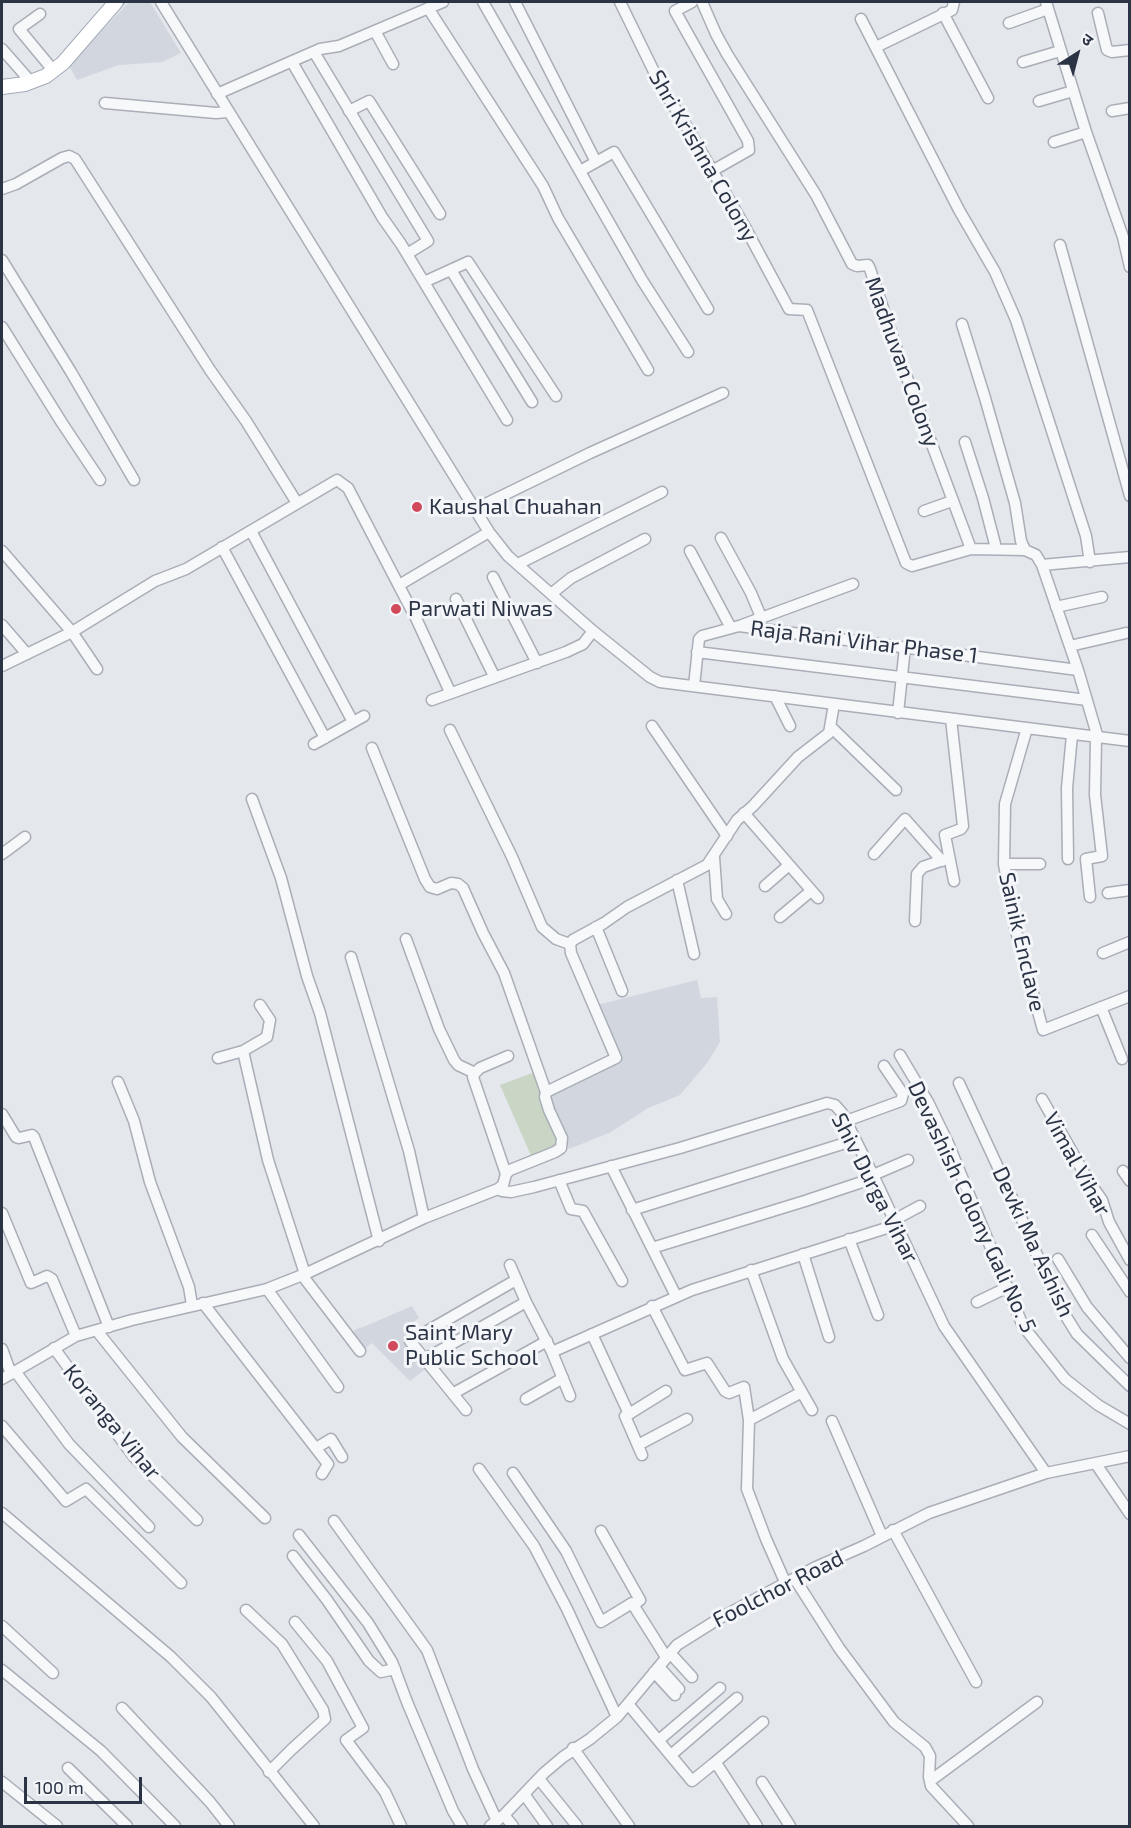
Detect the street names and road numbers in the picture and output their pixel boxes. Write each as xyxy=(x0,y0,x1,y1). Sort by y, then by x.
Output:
street label: Shri Krishna Colony xyxy=(643,65,763,247)
street label: Madhuvan Colony xyxy=(859,273,945,451)
street label: Raja Rani Vihar Phase 1 xyxy=(749,615,979,669)
street label: Sainik Enclave xyxy=(993,870,1051,1014)
street label: Devashish Colony Gali No. 5 xyxy=(902,1077,1042,1337)
street label: Vimal Vihar xyxy=(1038,1108,1116,1220)
street label: Shiv Durga Vihar xyxy=(826,1109,924,1267)
street label: Devki Ma Ashish xyxy=(987,1163,1079,1321)
street label: Koranga Vihar xyxy=(58,1359,166,1485)
street label: Foolchor Road xyxy=(708,1545,848,1633)

